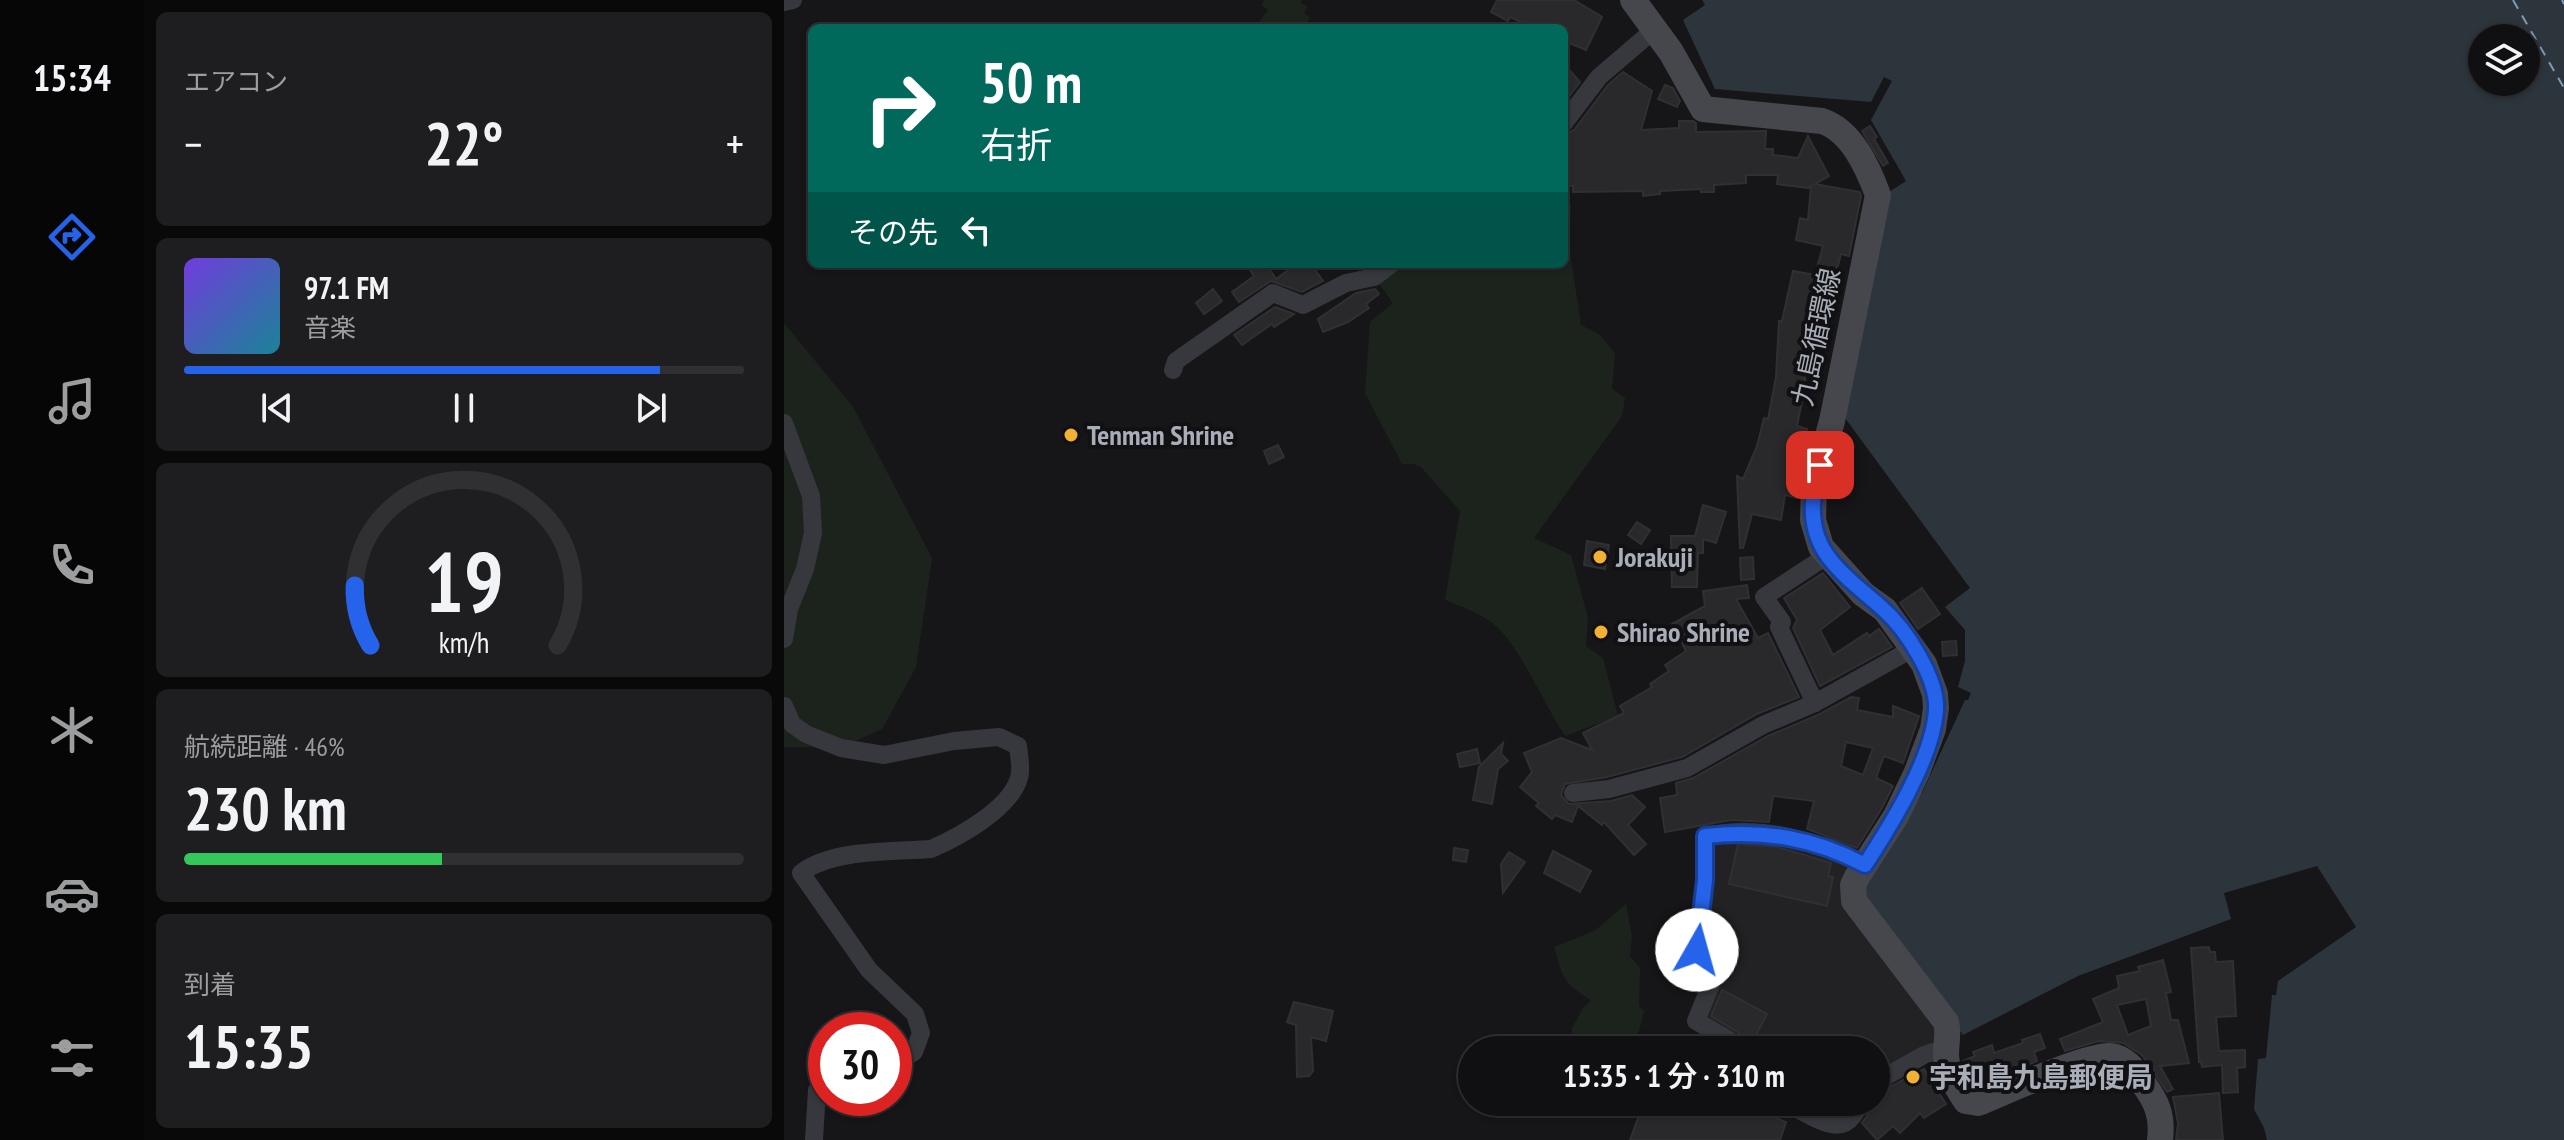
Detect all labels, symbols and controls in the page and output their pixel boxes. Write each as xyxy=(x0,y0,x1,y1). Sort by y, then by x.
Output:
map controls xyxy=(2468,24,2540,96)
button: layers xyxy=(2468,24,2540,96)
text: 50 m xyxy=(980,46,1082,118)
text: 15:34 xyxy=(33,54,111,101)
icon: right xyxy=(848,56,952,160)
text: エアコン xyxy=(184,65,288,98)
text: 22° xyxy=(424,104,504,182)
text: − xyxy=(184,115,202,172)
text: + xyxy=(726,115,744,172)
text: 右折 xyxy=(980,121,1052,168)
icon: left xyxy=(954,208,998,252)
icon: directions xyxy=(44,209,100,265)
text: その先 xyxy=(848,212,938,251)
street label: 九島循環線 xyxy=(1783,265,1848,409)
text: 97.1 FM xyxy=(304,268,389,307)
text: 音楽 xyxy=(304,311,356,344)
icon: music xyxy=(44,373,100,429)
icon: previous xyxy=(255,386,299,430)
icon: pause xyxy=(442,386,486,430)
icon: next xyxy=(629,386,673,430)
place label: Tenman Shrine xyxy=(1087,416,1234,453)
marker: Tenman Shrine xyxy=(1062,426,1080,444)
pin xyxy=(1786,431,1854,499)
icon: arrive xyxy=(1798,443,1842,487)
text: 19 xyxy=(424,527,504,635)
icon: phone xyxy=(44,537,100,593)
place label: Jorakuji xyxy=(1615,538,1693,575)
marker: Jorakuji xyxy=(1591,548,1609,566)
place label: Shirao Shrine xyxy=(1617,613,1750,650)
marker: Shirao Shrine xyxy=(1592,623,1610,641)
text: km/h xyxy=(439,624,489,661)
icon: climate xyxy=(44,702,100,758)
text: 航続距離 · 46% xyxy=(184,730,345,763)
text: 230 km xyxy=(184,769,347,847)
icon: car xyxy=(44,866,100,922)
position arrow xyxy=(1655,908,1739,992)
text: 到着 xyxy=(184,968,236,1001)
text: 15:35 xyxy=(184,1007,314,1085)
speed limit sign: 30 xyxy=(808,1012,912,1116)
icon: filters xyxy=(44,1030,100,1086)
text: 15:35 · 1 分 · 310 m xyxy=(1563,1056,1785,1095)
place label: 宇和島九島郵便局 xyxy=(1929,1058,2153,1095)
marker: 宇和島九島郵便局 xyxy=(1904,1068,1922,1086)

